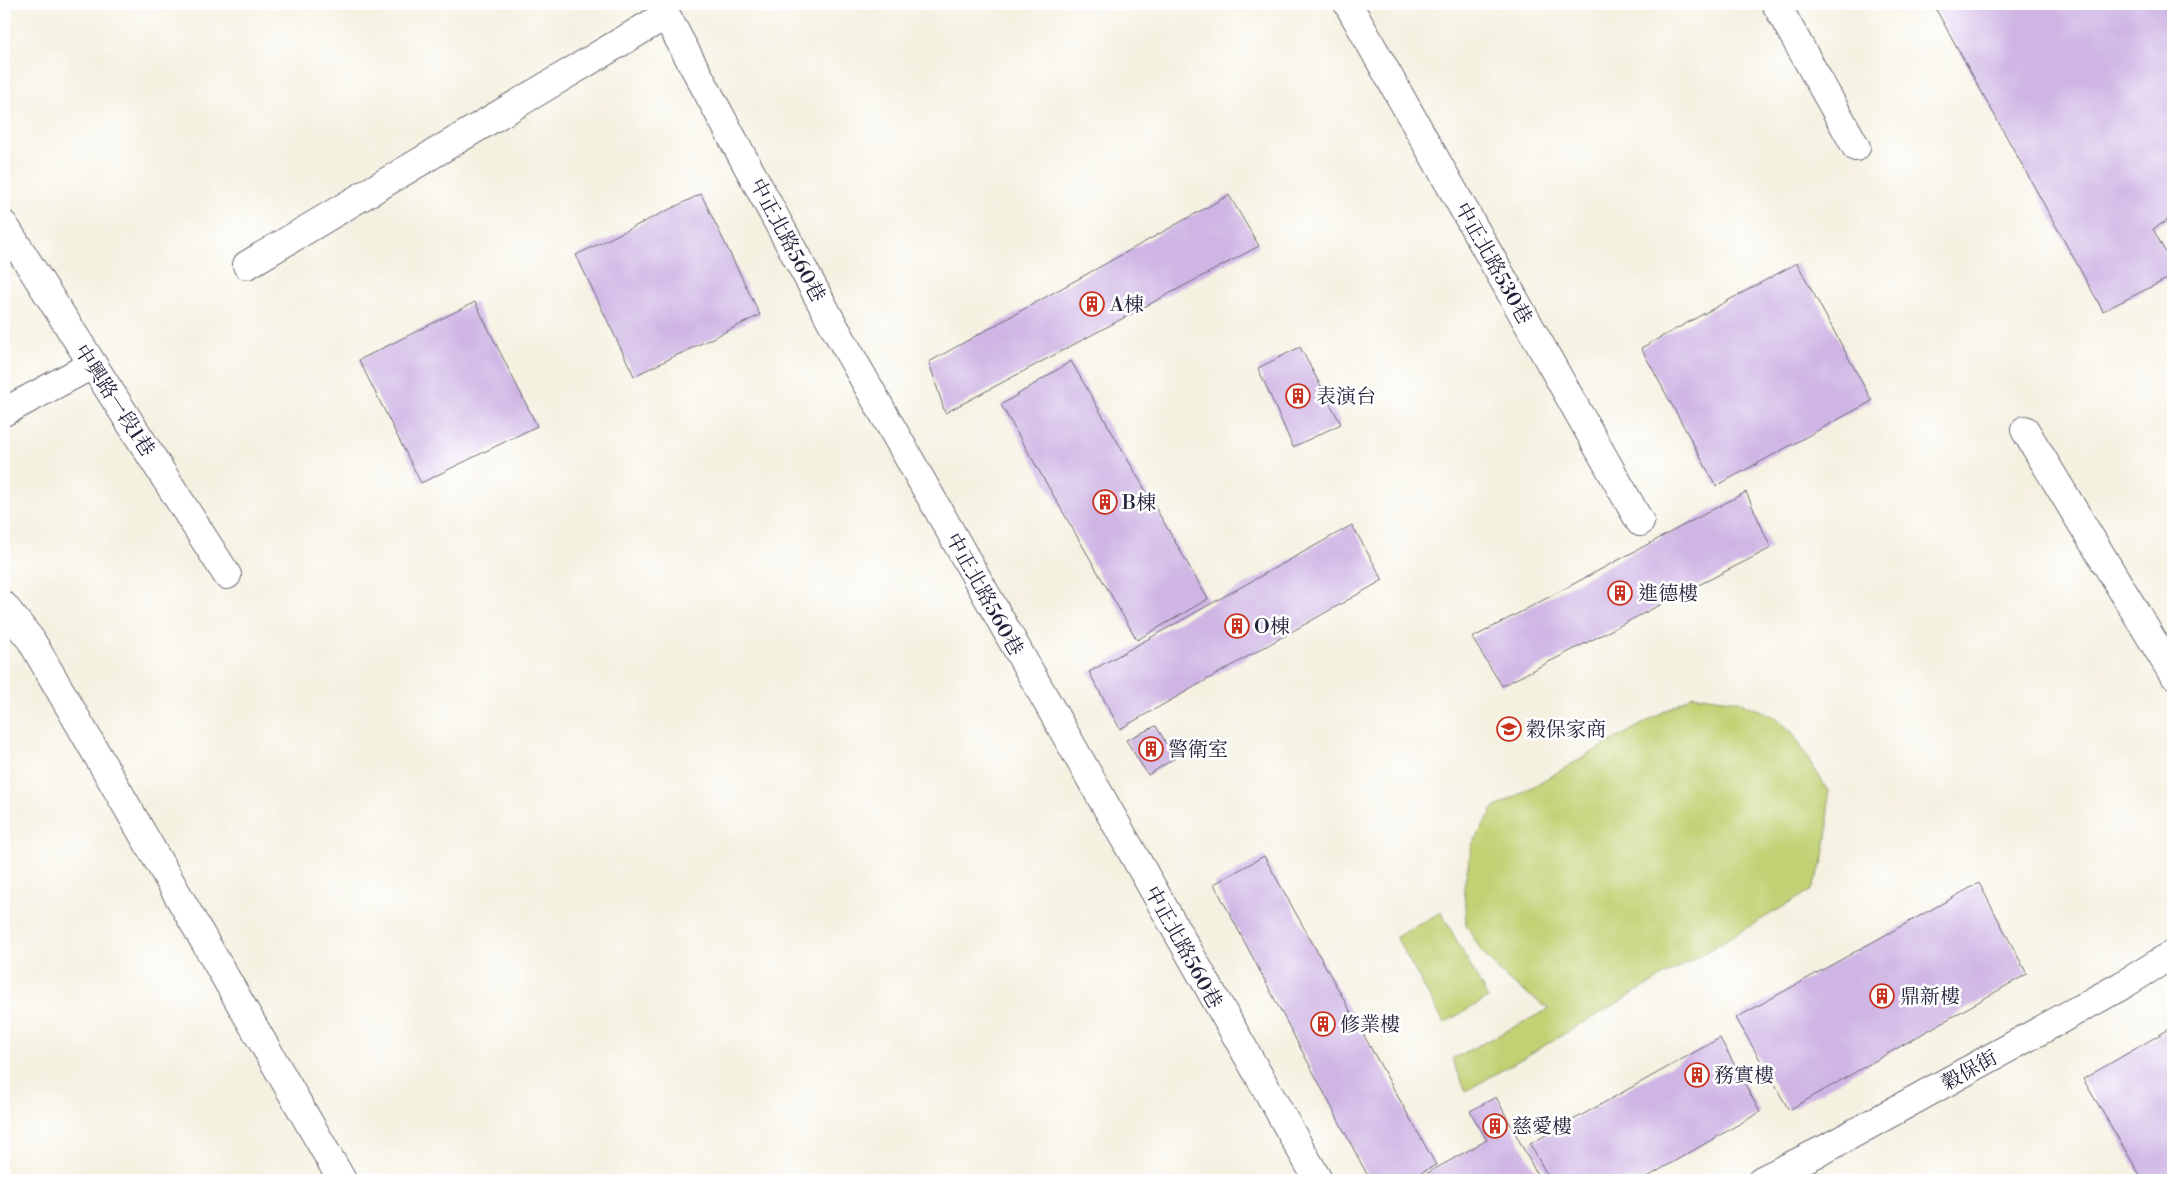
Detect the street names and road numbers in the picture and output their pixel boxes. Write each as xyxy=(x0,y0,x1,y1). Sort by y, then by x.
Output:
street label: 中正北路560巷 xyxy=(744,175,830,307)
street label: 中正北路530巷 xyxy=(1449,198,1536,329)
street label: 中興路一段1巷 xyxy=(68,340,159,462)
street label: 中正北路560巷 xyxy=(940,529,1028,660)
street label: 中正北路560巷 xyxy=(1139,882,1227,1013)
street label: 穀保街 xyxy=(1937,1046,2002,1097)

